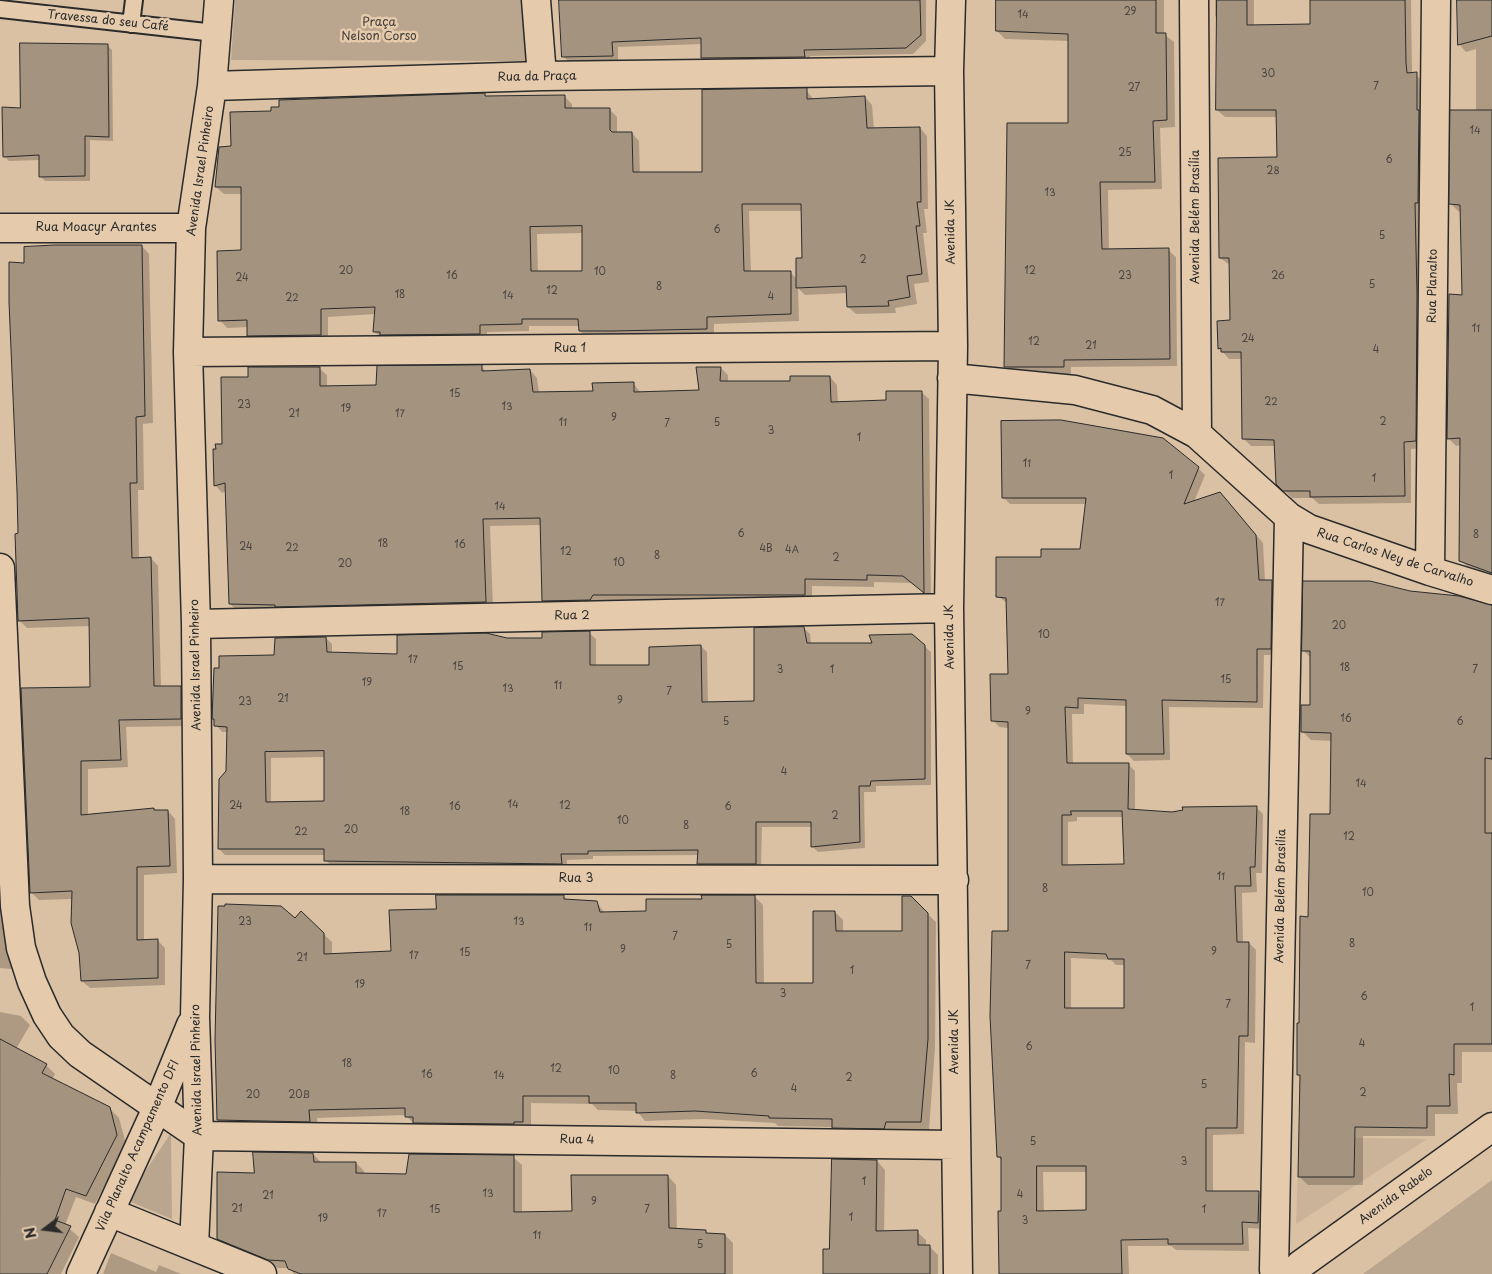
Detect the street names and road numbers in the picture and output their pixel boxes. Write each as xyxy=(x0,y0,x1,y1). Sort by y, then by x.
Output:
street label: Travessa do seu Café xyxy=(47,7,169,35)
street label: Rua da Praça xyxy=(497,69,577,85)
street label: Avenida Israel Pinheiro xyxy=(185,105,217,237)
street label: Avenida Belém Brasília xyxy=(1189,150,1203,284)
street label: Avenida JK xyxy=(943,199,959,265)
street label: Rua Moacyr Arantes xyxy=(36,221,156,235)
street label: Rua Planalto xyxy=(1425,249,1441,323)
street label: Rua 1 xyxy=(554,342,586,356)
street label: Rua Carlos Ney de Carvalho xyxy=(1315,526,1475,590)
street label: Avenida Israel Pinheiro xyxy=(188,599,204,731)
street label: Avenida JK xyxy=(942,604,958,670)
street label: Rua 2 xyxy=(554,608,590,624)
street label: Avenida Belém Brasília xyxy=(1273,829,1289,963)
street label: Rua 3 xyxy=(559,872,593,886)
street label: Avenida Israel Pinheiro xyxy=(189,1004,205,1136)
street label: Avenida JK xyxy=(948,1009,962,1075)
street label: Vila Planalto Acampamento DFI xyxy=(93,1058,183,1234)
street label: Rua 4 xyxy=(559,1132,595,1148)
street label: Avenida Rabelo xyxy=(1356,1164,1436,1228)

